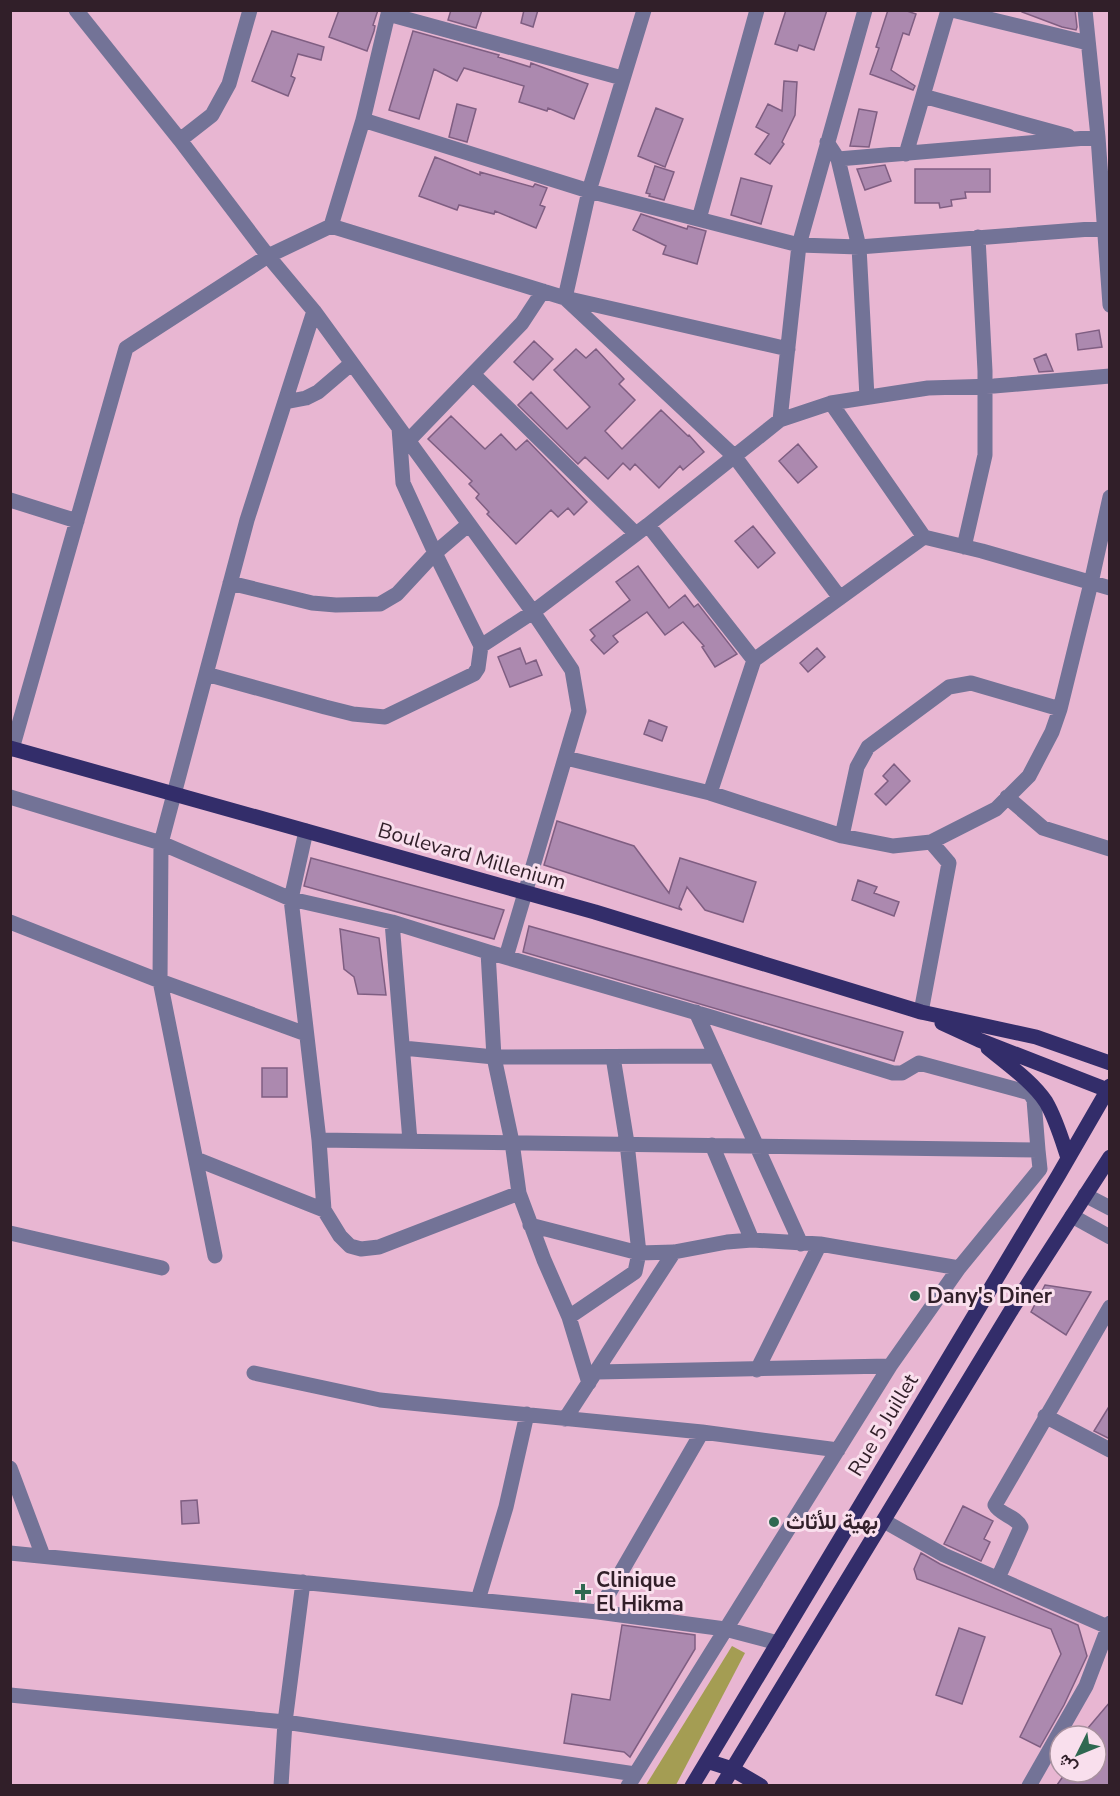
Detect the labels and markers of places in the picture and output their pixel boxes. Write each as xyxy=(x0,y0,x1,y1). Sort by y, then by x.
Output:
place label: Dany's Diner xyxy=(927,1282,1053,1310)
marker: Dany's Diner xyxy=(908,1289,922,1303)
place label: بهية للأثاث xyxy=(786,1508,878,1536)
marker: بهية للأثاث xyxy=(767,1515,781,1529)
place label: Clinique El Hikma xyxy=(596,1566,684,1618)
marker: Clinique El Hikma xyxy=(574,1583,592,1601)

